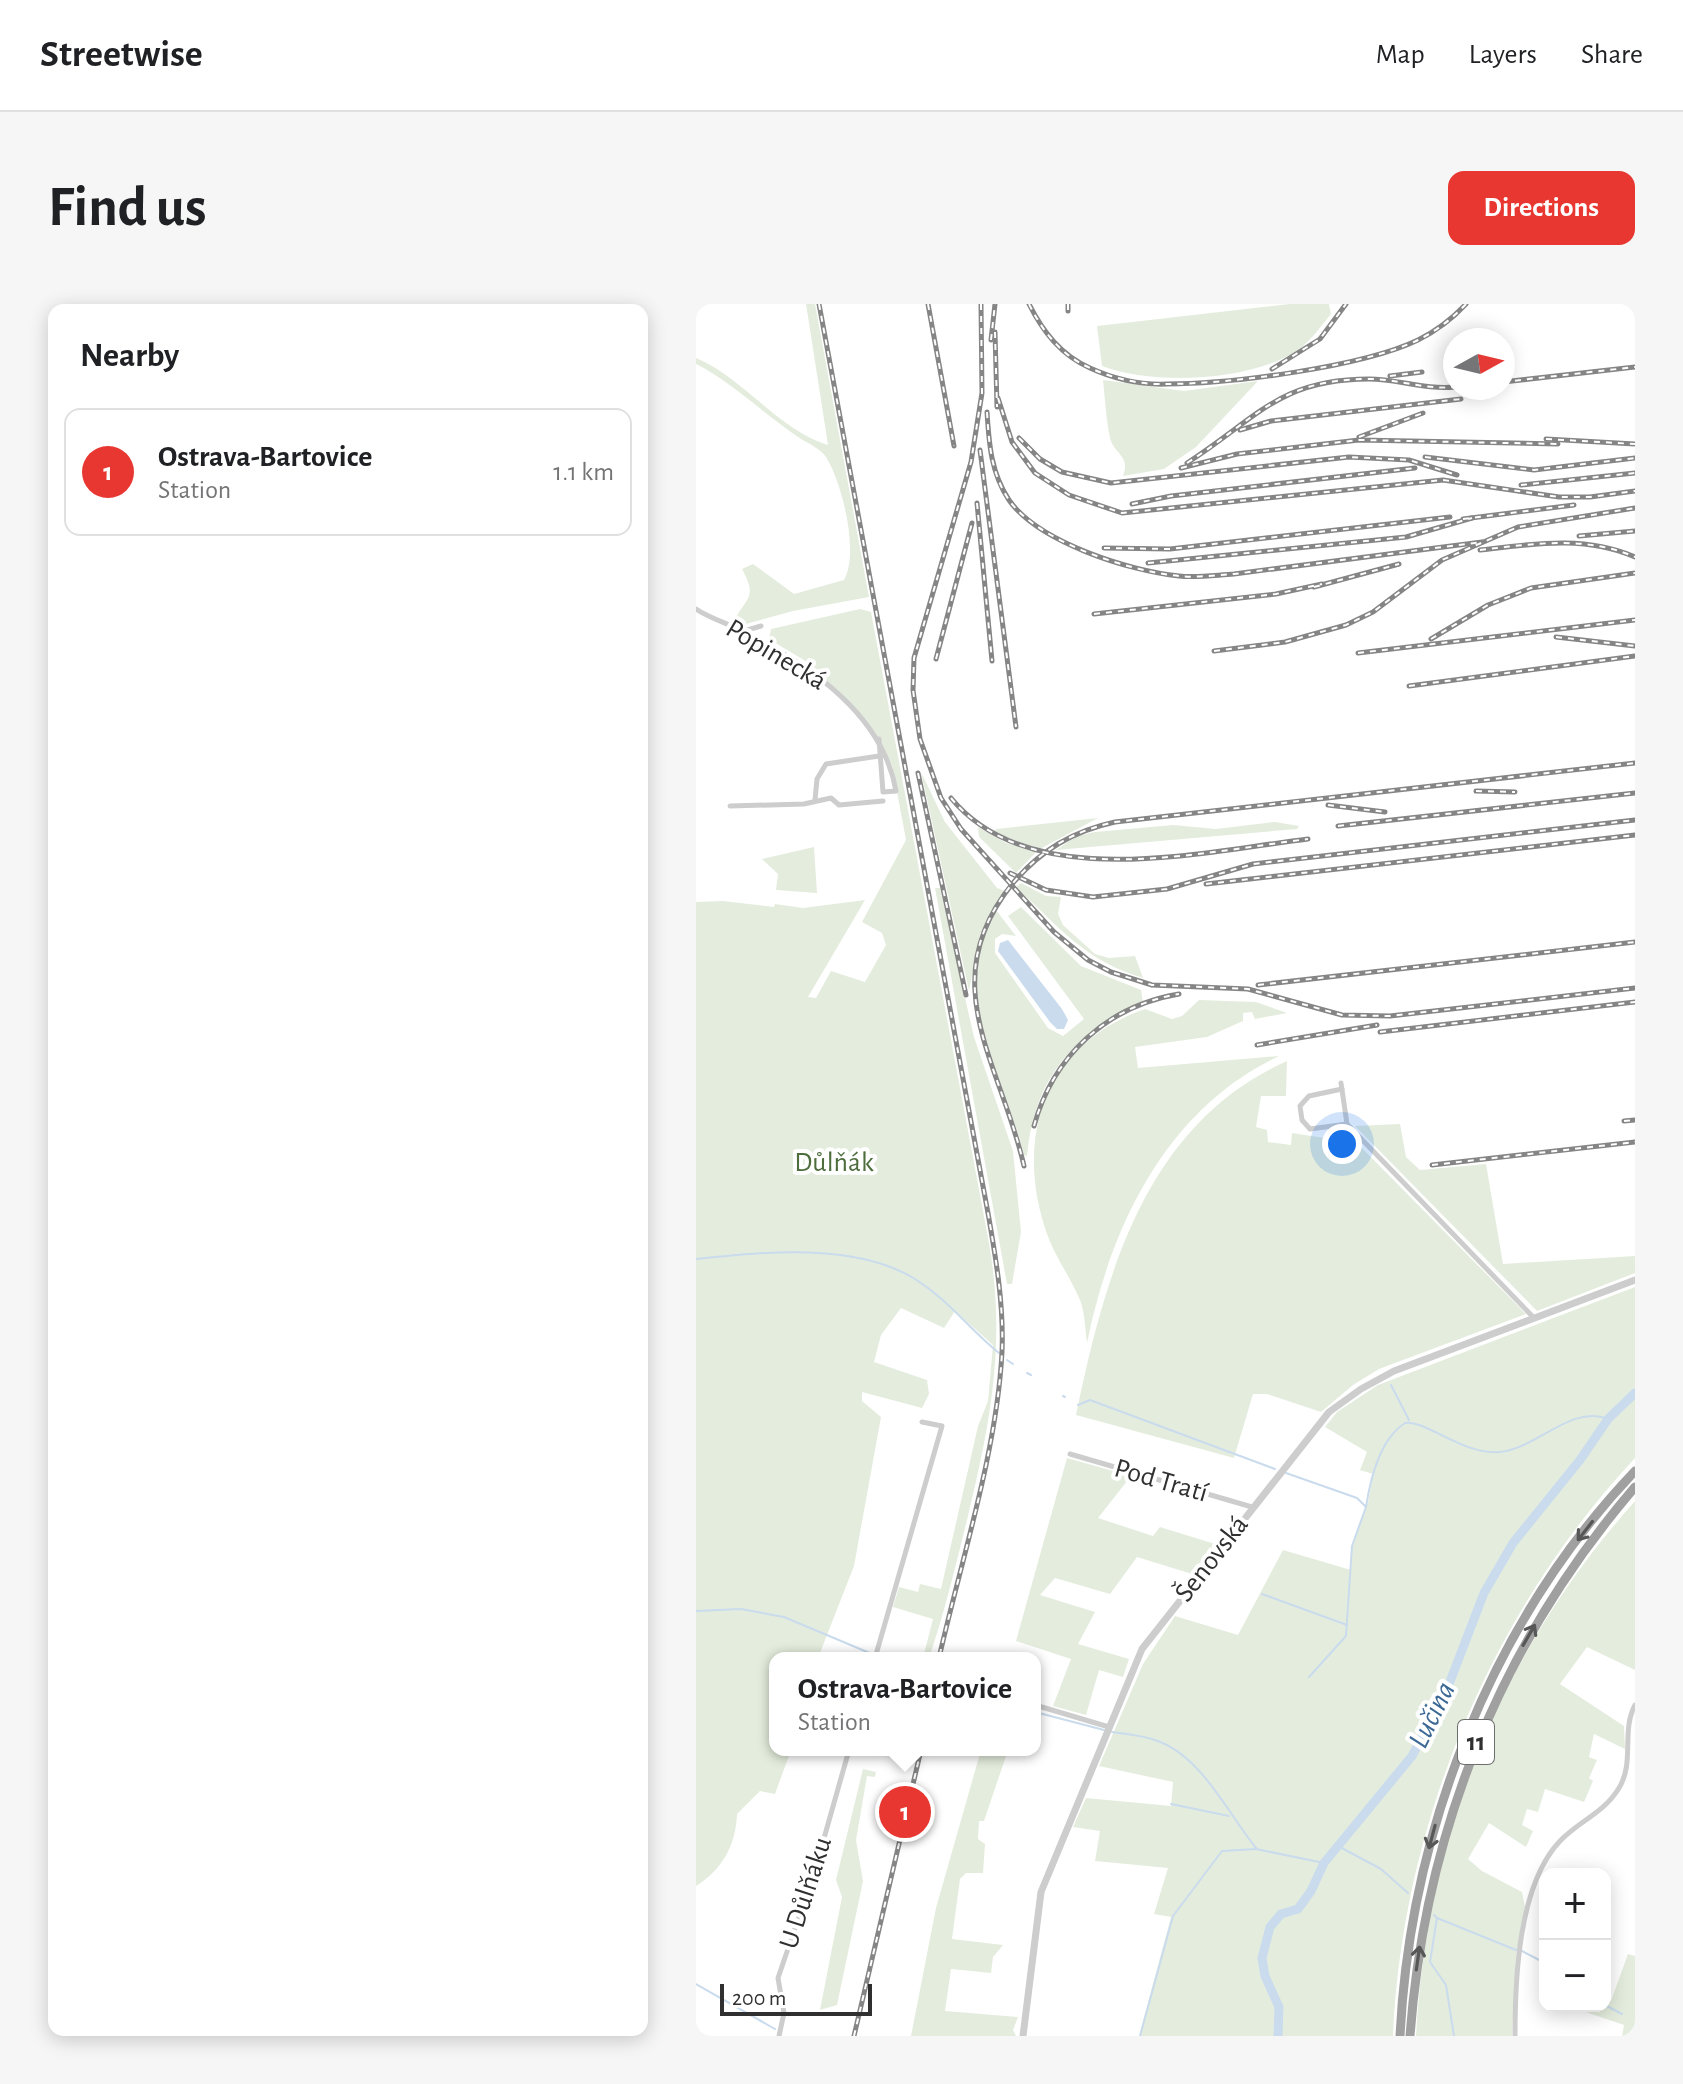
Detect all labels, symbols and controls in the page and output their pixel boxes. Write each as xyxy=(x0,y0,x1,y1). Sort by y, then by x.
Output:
text: Streetwise xyxy=(40,36,203,74)
text: Map xyxy=(1376,41,1425,69)
text: Layers xyxy=(1469,41,1537,69)
text: Share xyxy=(1581,41,1643,69)
button: Directions xyxy=(1448,171,1635,245)
text: Find us xyxy=(48,180,206,236)
north arrow xyxy=(1443,328,1515,400)
text: Nearby xyxy=(80,339,179,373)
text: Ostrava-Bartovice xyxy=(158,442,372,472)
text: 1 xyxy=(103,459,113,485)
text: 1.1 km xyxy=(553,459,614,485)
text: Station xyxy=(158,477,231,503)
street label: Popinecká xyxy=(721,614,831,696)
your location xyxy=(1322,1124,1362,1164)
park label: Důlňák xyxy=(794,1149,874,1177)
street label: Pod Tratí xyxy=(1111,1454,1211,1508)
street label: Šenovská xyxy=(1168,1509,1254,1607)
one-way arrow xyxy=(1576,1520,1593,1541)
one-way arrow xyxy=(1521,1624,1537,1647)
popup xyxy=(769,1652,1041,1756)
text: Ostrava-Bartovice xyxy=(798,1674,1012,1704)
water label: Lučina xyxy=(1403,1677,1461,1753)
text: Station xyxy=(798,1709,871,1735)
road number: 11 xyxy=(1458,1720,1494,1764)
pin: 1 xyxy=(879,1782,931,1842)
one-way arrow xyxy=(1424,1823,1439,1849)
street label: U Důlňáku xyxy=(775,1834,837,1952)
map controls xyxy=(1539,1868,1611,2012)
button: + xyxy=(1539,1868,1611,1940)
button: − xyxy=(1539,1940,1611,2012)
one-way arrow xyxy=(1411,1946,1426,1972)
scale bar xyxy=(720,1980,872,2016)
text: 200 m xyxy=(732,1987,786,2009)

